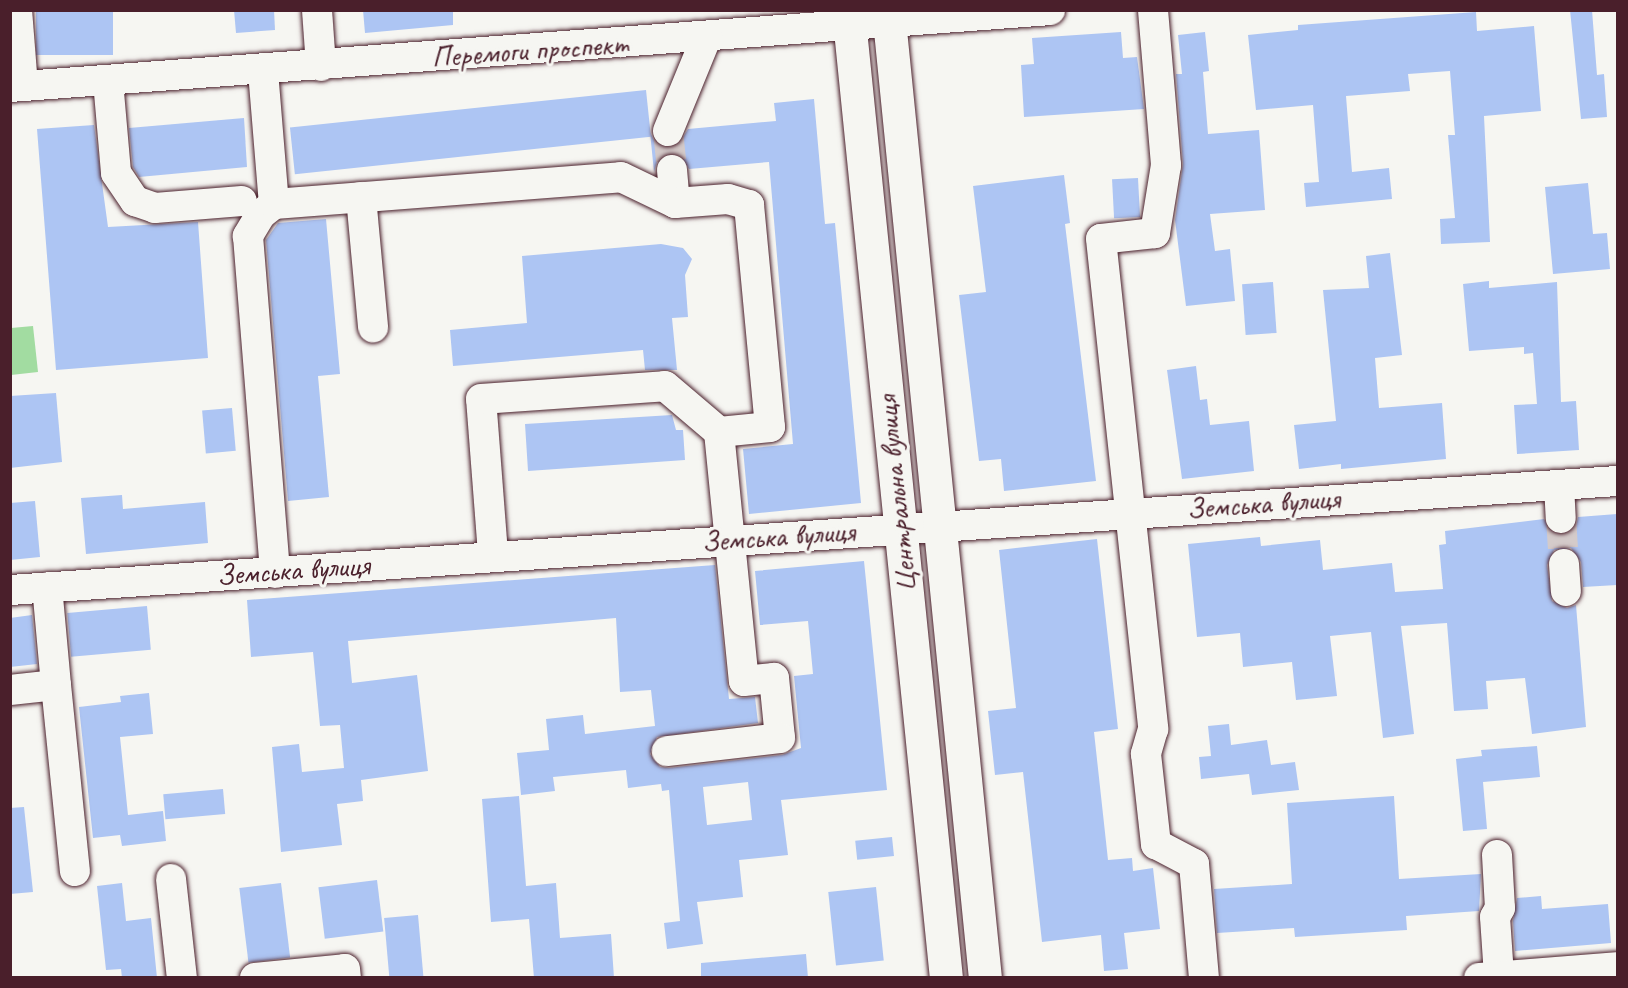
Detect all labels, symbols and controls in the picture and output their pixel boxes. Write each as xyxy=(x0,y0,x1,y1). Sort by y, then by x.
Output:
street label: Перемоги проспект xyxy=(430,25,630,75)
street label: Центральна вулиця xyxy=(868,394,924,594)
street label: Земська вулиця xyxy=(1184,480,1342,526)
street label: Земська вулиця xyxy=(699,513,857,559)
street label: Земська вулиця xyxy=(214,547,372,593)

